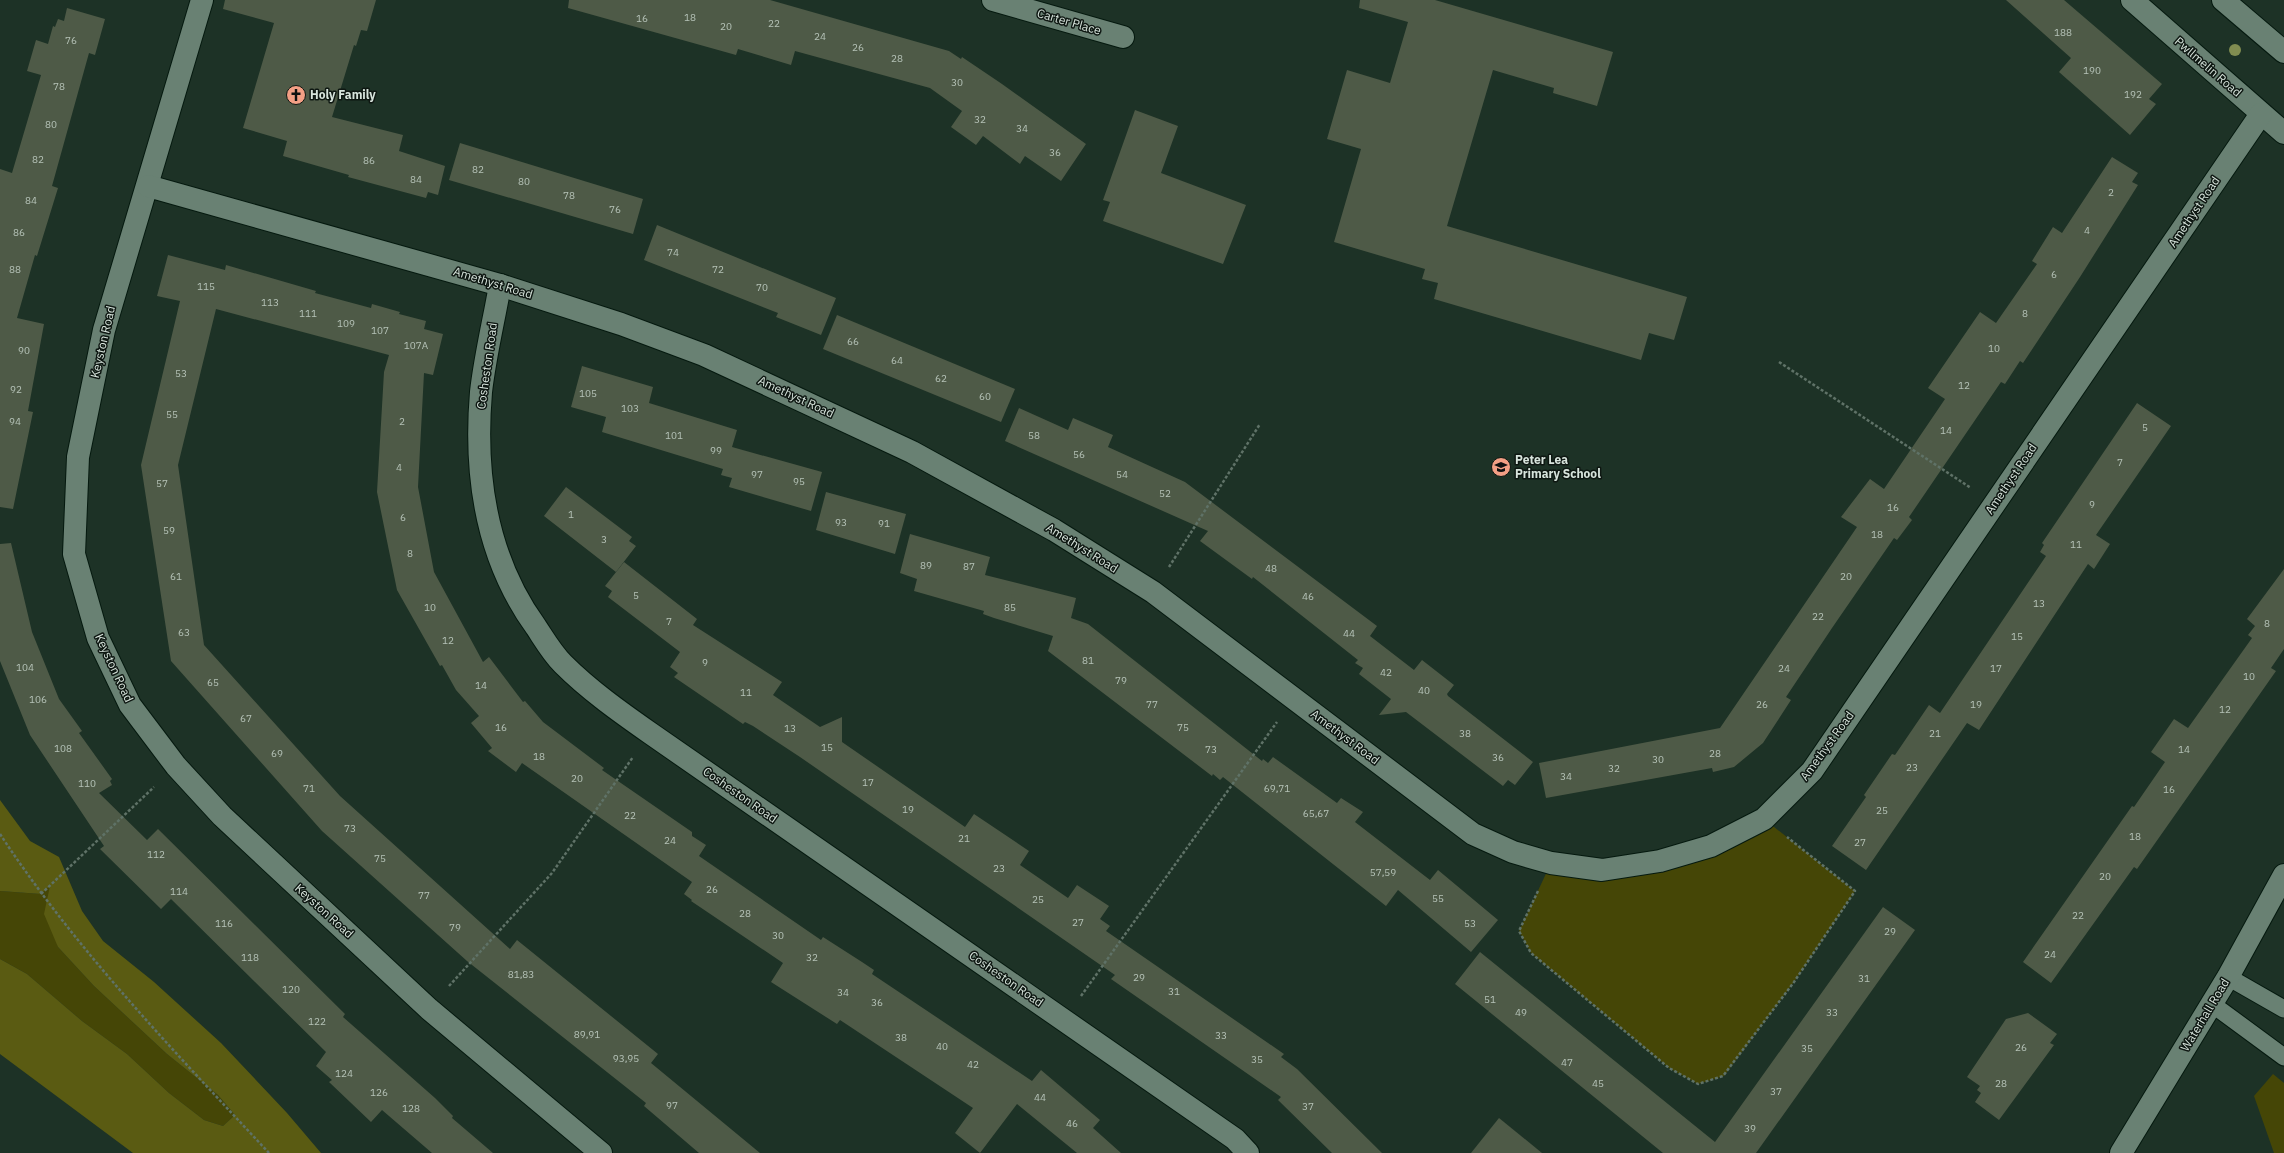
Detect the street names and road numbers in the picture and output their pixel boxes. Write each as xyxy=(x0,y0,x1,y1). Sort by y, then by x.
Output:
street label: Carter Place xyxy=(1035,5,1103,38)
street label: Pwllmelin Road xyxy=(2172,34,2245,100)
street label: Amethyst Road xyxy=(2164,174,2223,250)
street label: Amethyst Road xyxy=(452,263,535,302)
street label: Keyston Road xyxy=(87,304,118,379)
street label: Cosheston Road xyxy=(473,322,500,410)
street label: Amethyst Road xyxy=(756,372,837,421)
street label: Amethyst Road xyxy=(1981,441,2040,517)
street label: Amethyst Road xyxy=(1044,519,1121,576)
street label: Keyston Road xyxy=(92,631,137,704)
street label: Amethyst Road xyxy=(1308,706,1383,767)
street label: Amethyst Road xyxy=(1796,708,1857,783)
street label: Cosheston Road xyxy=(700,763,780,826)
street label: Keyston Road xyxy=(292,880,357,941)
street label: Cosheston Road xyxy=(966,947,1046,1010)
street label: Waterhall Road xyxy=(2177,976,2232,1054)

